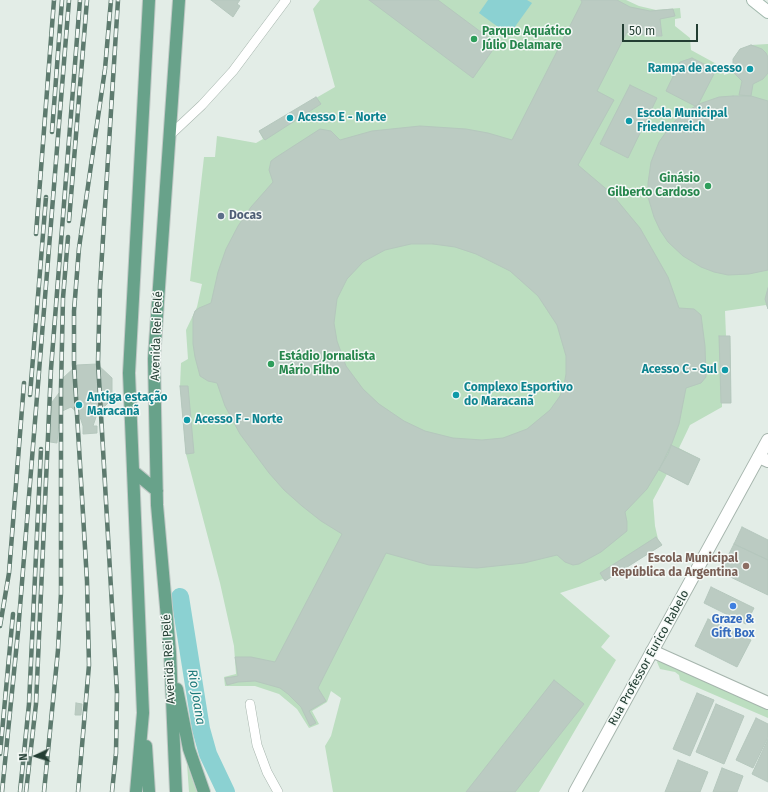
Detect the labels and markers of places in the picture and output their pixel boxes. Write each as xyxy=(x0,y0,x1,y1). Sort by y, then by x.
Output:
place label: Parque Aquático Júlio Delamare xyxy=(482,25,571,53)
marker: Parque Aquático Júlio Delamare xyxy=(469,34,479,44)
place label: Rampa de acesso xyxy=(648,62,742,76)
marker: Rampa de acesso xyxy=(745,64,755,74)
place label: Escola Municipal Friedenreich xyxy=(637,107,727,135)
place label: Acesso E - Norte xyxy=(298,111,386,125)
marker: Acesso E - Norte xyxy=(285,113,295,123)
marker: Escola Municipal Friedenreich xyxy=(624,116,634,126)
place label: Ginásio Gilberto Cardoso xyxy=(608,172,700,200)
marker: Ginásio Gilberto Cardoso xyxy=(703,181,713,191)
place label: Docas xyxy=(229,209,262,223)
marker: Docas xyxy=(216,211,226,221)
place label: Estádio Jornalista Mário Filho xyxy=(279,350,375,378)
marker: Estádio Jornalista Mário Filho xyxy=(266,359,276,369)
place label: Acesso C - Sul xyxy=(642,363,717,377)
marker: Acesso C - Sul xyxy=(720,365,730,375)
place label: Complexo Esportivo do Maracanã xyxy=(464,381,573,409)
marker: Complexo Esportivo do Maracanã xyxy=(451,390,461,400)
place label: Antiga estação Maracanã xyxy=(87,391,167,419)
marker: Antiga estação Maracanã xyxy=(74,400,84,410)
place label: Acesso F - Norte xyxy=(195,413,283,427)
marker: Acesso F - Norte xyxy=(182,415,192,425)
place label: Escola Municipal República da Argentina xyxy=(611,552,738,580)
marker: Escola Municipal República da Argentina xyxy=(741,561,751,571)
marker: Graze & Gift Box xyxy=(728,601,738,611)
place label: Graze & Gift Box xyxy=(711,613,755,641)

